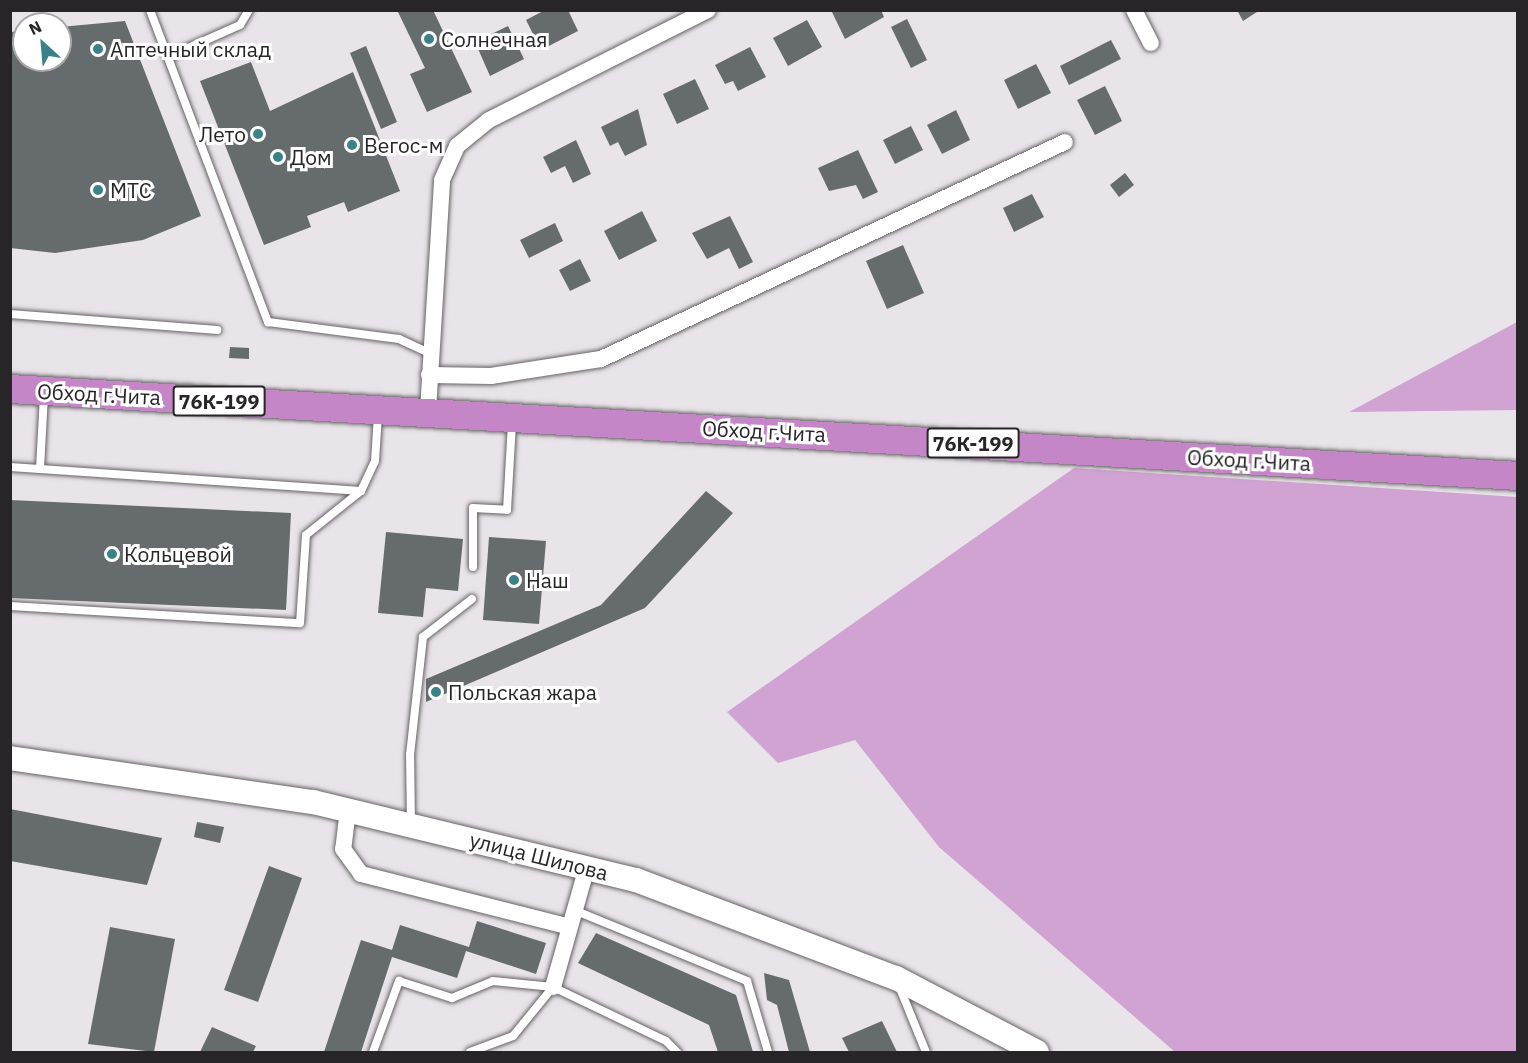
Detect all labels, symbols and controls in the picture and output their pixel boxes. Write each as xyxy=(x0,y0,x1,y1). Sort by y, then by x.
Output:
north arrow xyxy=(12,12,72,72)
text: N xyxy=(25,16,45,39)
place label: Солнечная xyxy=(441,26,548,52)
marker: Солнечная xyxy=(422,32,436,46)
place label: Аптечный склад xyxy=(110,36,271,62)
marker: Аптечный склад xyxy=(91,42,105,56)
place label: Лето xyxy=(199,121,246,147)
marker: Лето xyxy=(251,127,265,141)
place label: Вегос-м xyxy=(364,132,443,158)
marker: Вегос-м xyxy=(345,138,359,152)
place label: Дом xyxy=(290,144,332,170)
marker: Дом xyxy=(271,150,285,164)
place label: МТС xyxy=(110,177,152,203)
marker: МТС xyxy=(91,183,105,197)
street label: Обход г.Чита xyxy=(36,378,162,410)
road number: 76К-199 xyxy=(172,384,266,418)
street label: Обход г.Чита xyxy=(701,415,827,447)
road number: 76К-199 xyxy=(926,426,1020,460)
street label: Обход г.Чита xyxy=(1186,444,1312,476)
place label: Кольцевой xyxy=(124,541,232,567)
marker: Кольцевой xyxy=(105,547,119,561)
place label: Наш xyxy=(526,567,569,593)
marker: Наш xyxy=(507,573,521,587)
place label: Польская жара xyxy=(448,679,597,705)
marker: Польская жара xyxy=(429,685,443,699)
street label: улица Шилова xyxy=(467,827,611,885)

